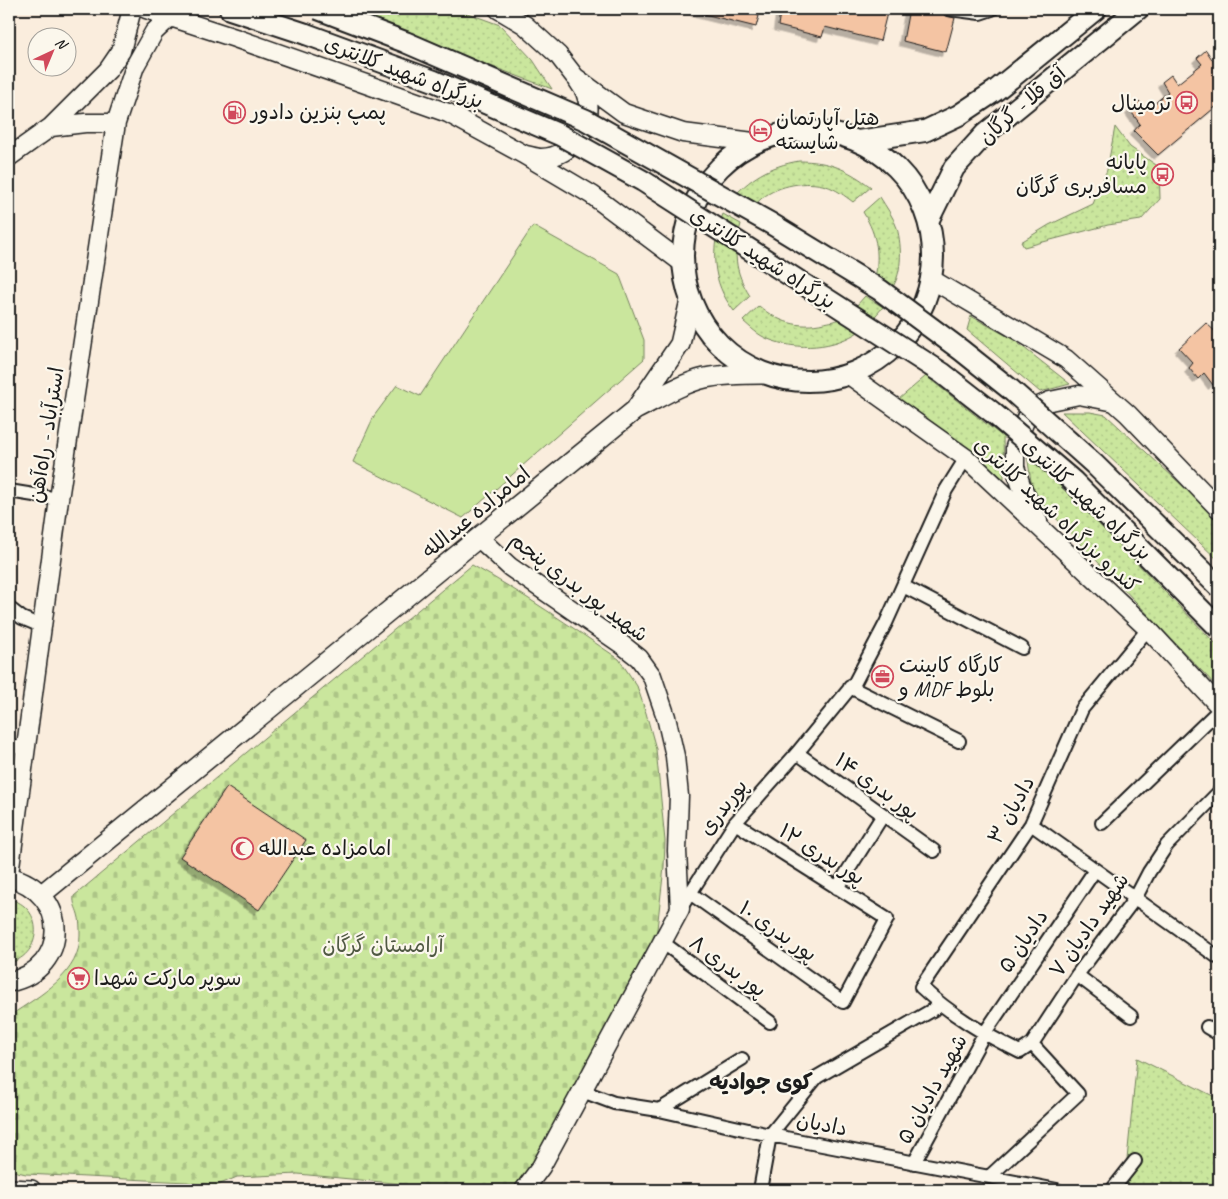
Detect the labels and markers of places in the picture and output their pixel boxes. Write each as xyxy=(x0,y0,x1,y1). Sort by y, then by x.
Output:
place label: ترمینال xyxy=(1111,90,1172,116)
bus stop icon: ترمینال xyxy=(1175,91,1199,115)
place label: پمپ بنزین دادور xyxy=(249,99,386,125)
fuel station icon: پمپ بنزین دادور xyxy=(223,100,247,124)
place label: هتل آپارتمان شایسته xyxy=(776,105,880,155)
hotel icon: هتل آپارتمان شایسته xyxy=(748,118,772,142)
place label: پایانه مسافربری گرگان xyxy=(1016,149,1147,199)
bus stop icon: پایانه مسافربری گرگان xyxy=(1151,162,1175,186)
place label: کارگاه کابینت و MDF بلوط xyxy=(897,652,1003,703)
office icon: کارگاه کابینت و MDF بلوط xyxy=(871,665,895,689)
place label: امامزاده عبدالله xyxy=(259,835,391,861)
mosque icon: امامزاده عبدالله xyxy=(231,836,255,860)
place label: سوپر مارکت شهدا xyxy=(94,965,242,991)
supermarket icon: سوپر مارکت شهدا xyxy=(66,966,90,990)

